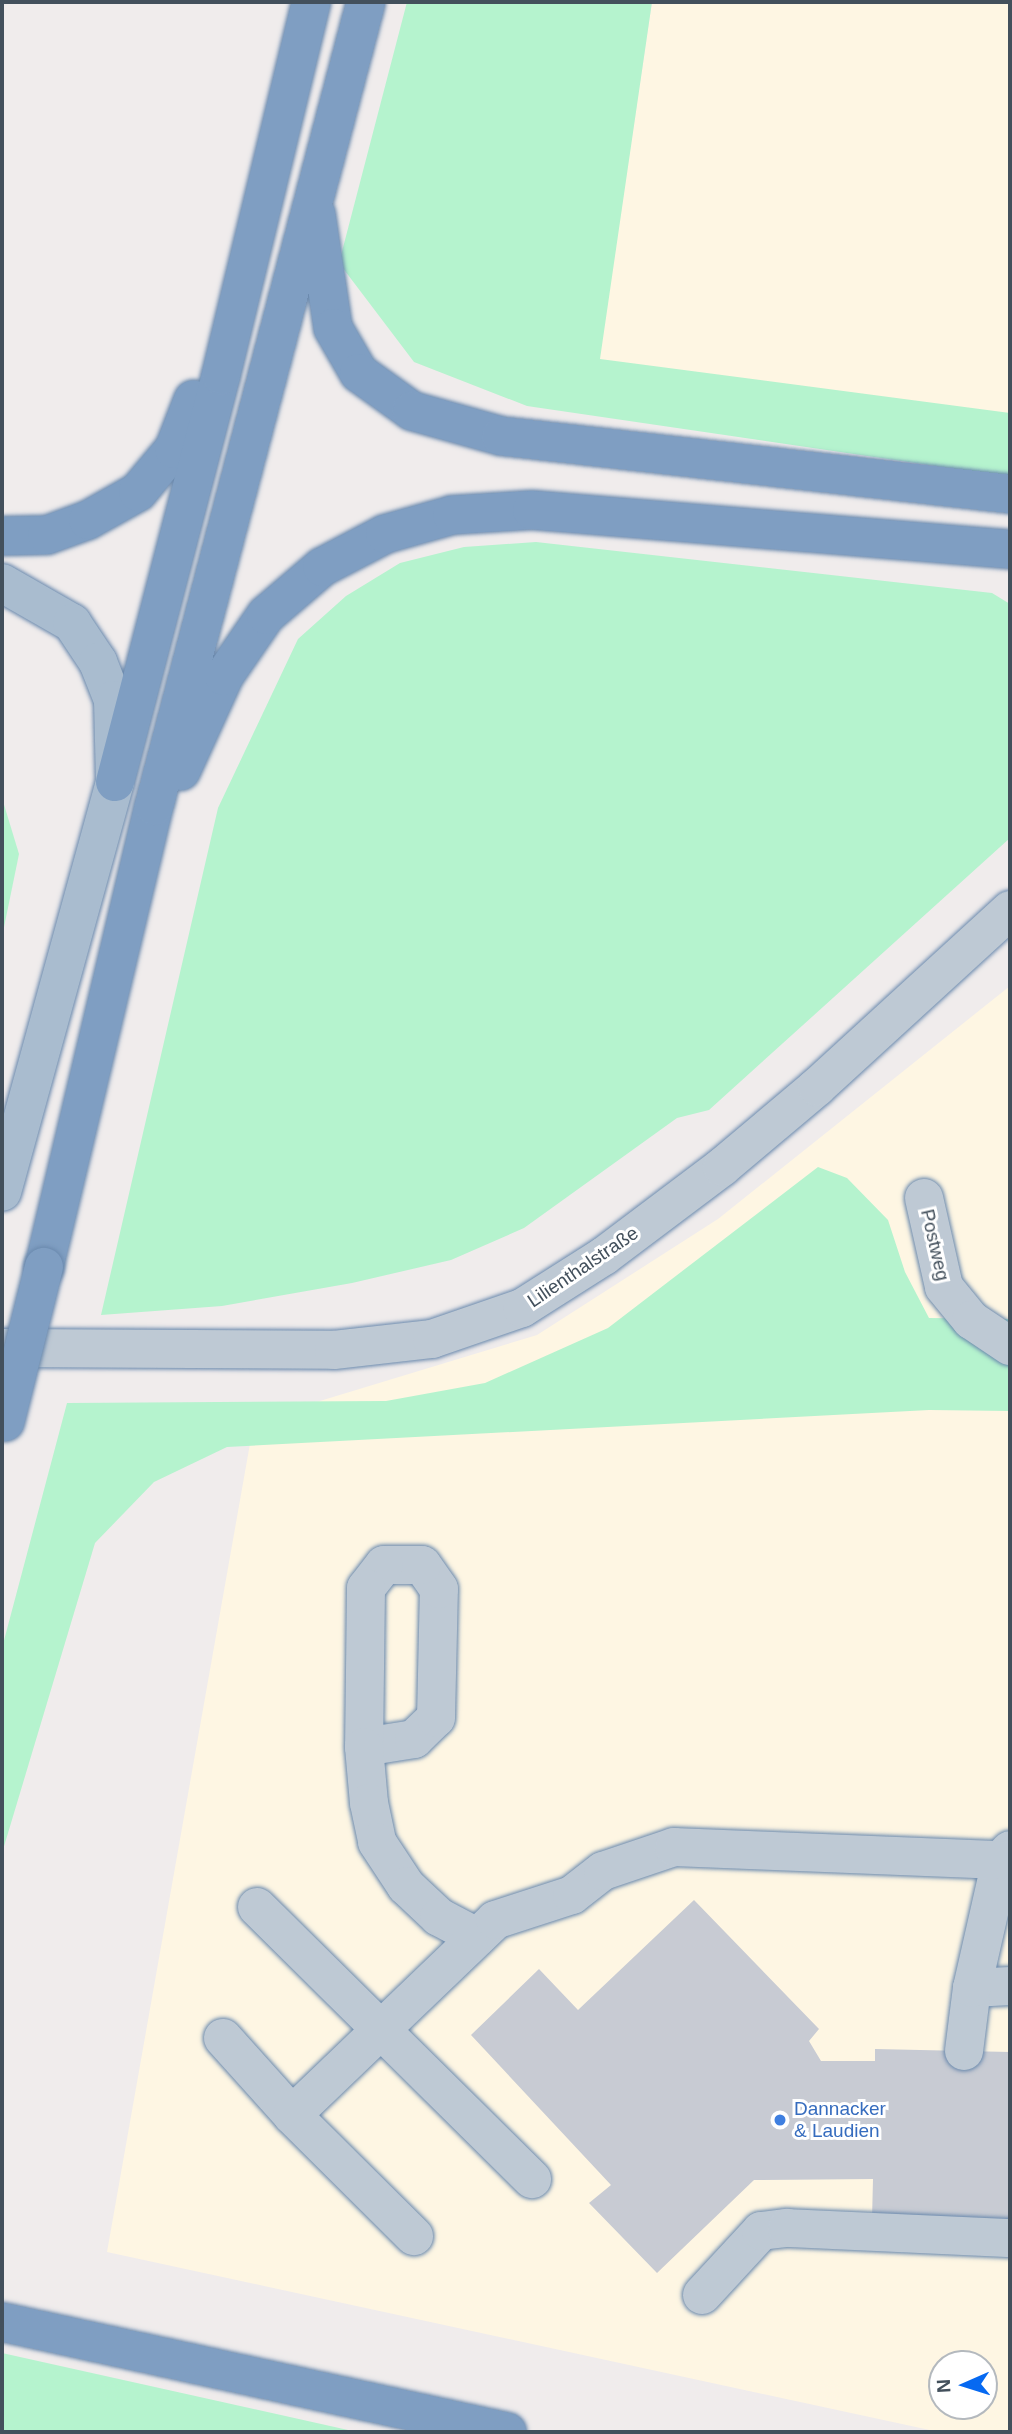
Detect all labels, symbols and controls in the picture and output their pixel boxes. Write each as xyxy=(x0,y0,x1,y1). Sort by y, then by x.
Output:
street label: Postweg xyxy=(916,1207,954,1283)
street label: Lilienthalstraße xyxy=(523,1222,643,1312)
place label: Dannacker & Laudien xyxy=(794,2098,886,2142)
marker: Dannacker & Laudien xyxy=(772,2112,788,2128)
north arrow xyxy=(928,2350,998,2420)
text: N xyxy=(933,2379,954,2393)

